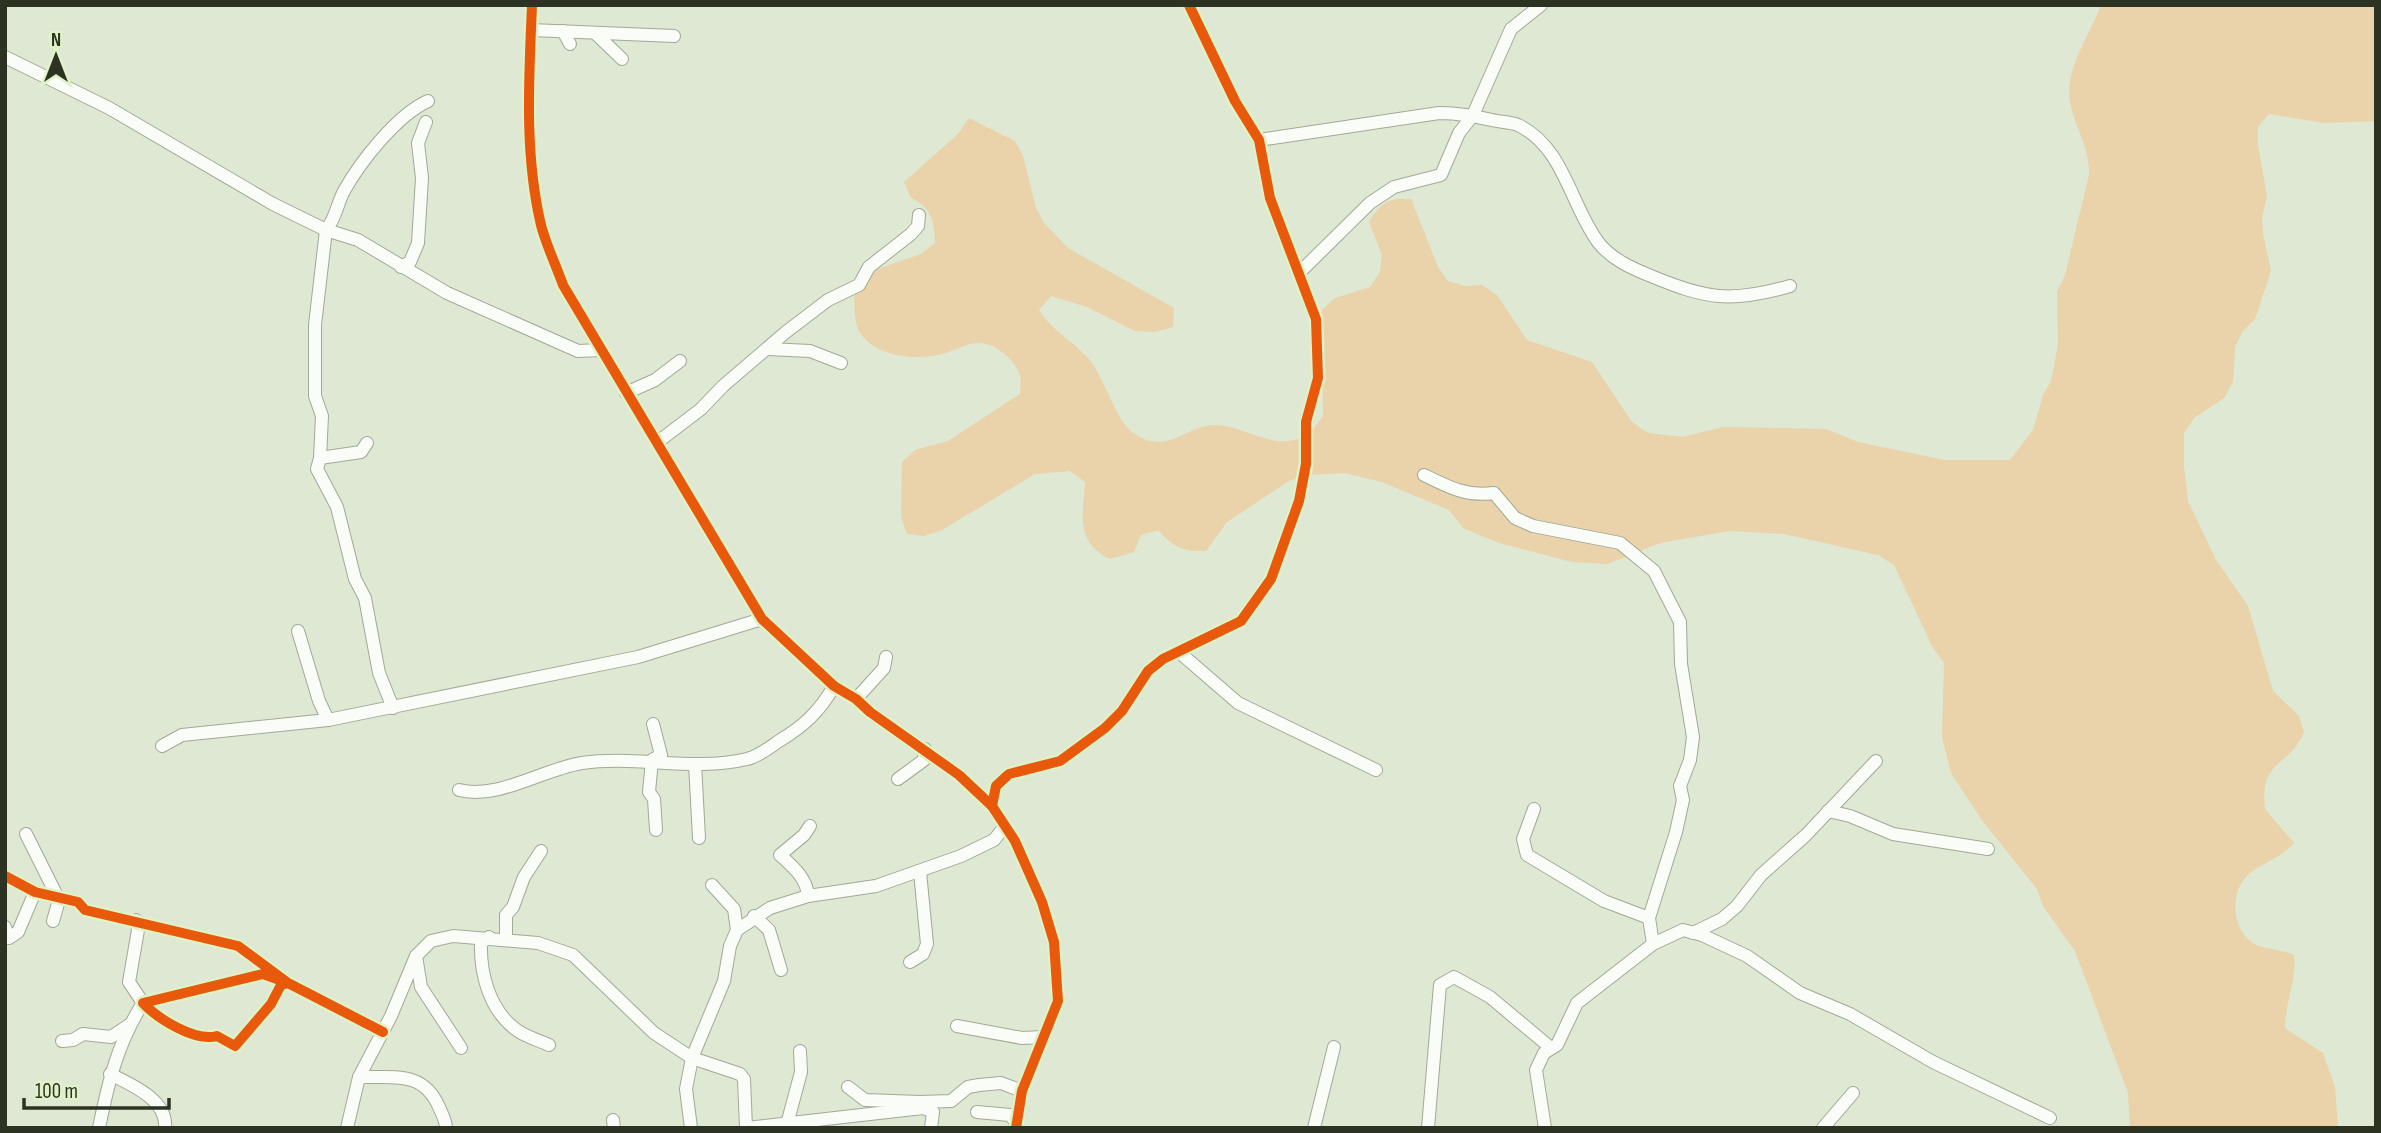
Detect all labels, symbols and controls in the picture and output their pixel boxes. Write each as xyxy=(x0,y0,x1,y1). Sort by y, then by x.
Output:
north arrow xyxy=(21,21,91,91)
text: N xyxy=(51,29,61,52)
scale bar xyxy=(24,1066,170,1110)
text: 100 m xyxy=(35,1079,78,1104)

